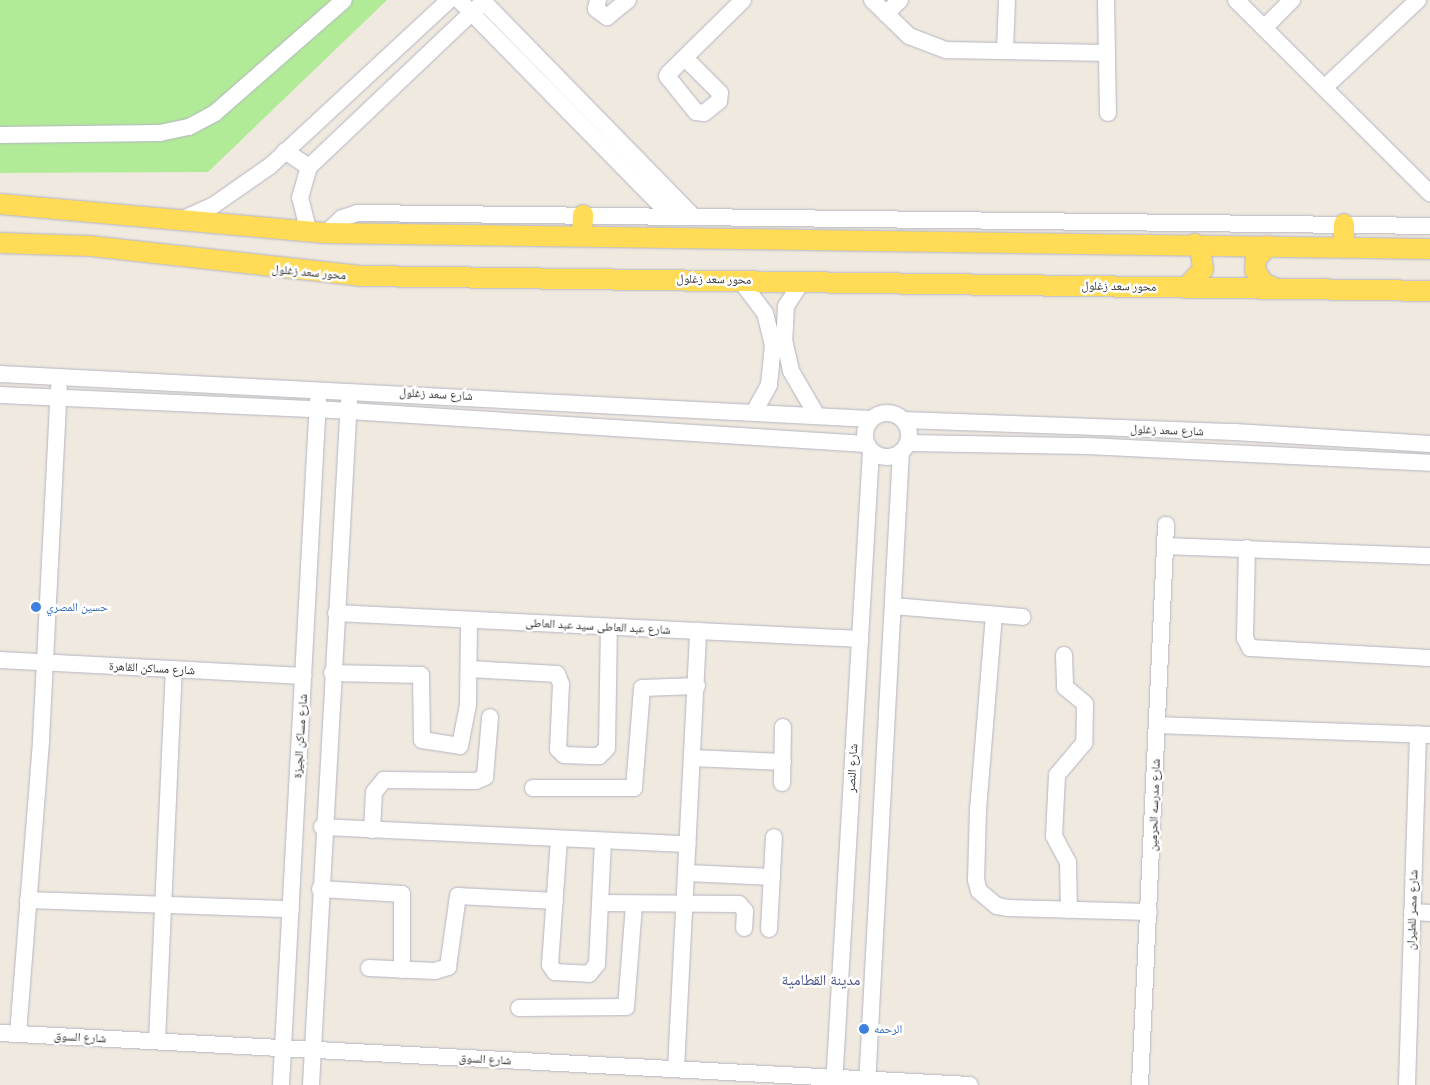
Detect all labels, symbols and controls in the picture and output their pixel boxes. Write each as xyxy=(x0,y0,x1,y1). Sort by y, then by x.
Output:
street label: محور سعد زغلول xyxy=(271,262,347,282)
street label: محور سعد زغلول xyxy=(677,271,751,287)
street label: محور سعد زغلول xyxy=(1082,278,1156,294)
street label: شارع سعد زغلول xyxy=(399,385,473,403)
street label: شارع سعد زغلول xyxy=(1130,422,1204,438)
place label: حسين المصري xyxy=(46,600,108,614)
marker: حسين المصري xyxy=(30,601,42,613)
street label: شارع عبد العاطى سيد عبد العاطى xyxy=(525,615,671,637)
street label: شارع مساكن القاهرة xyxy=(109,659,195,677)
street label: شارع مساكن الجيزة xyxy=(290,693,310,779)
street label: شارع النصر xyxy=(844,743,860,793)
street label: شارع مدرسه الحرمين xyxy=(1145,758,1163,852)
street label: شارع مصر للطيران xyxy=(1403,869,1421,951)
district label: مدينة القطامية xyxy=(782,971,860,989)
place label: الرحمه xyxy=(874,1022,902,1036)
marker: الرحمه xyxy=(858,1023,870,1035)
street label: شارع السوق xyxy=(53,1028,107,1046)
street label: شارع السوق xyxy=(458,1050,512,1068)

